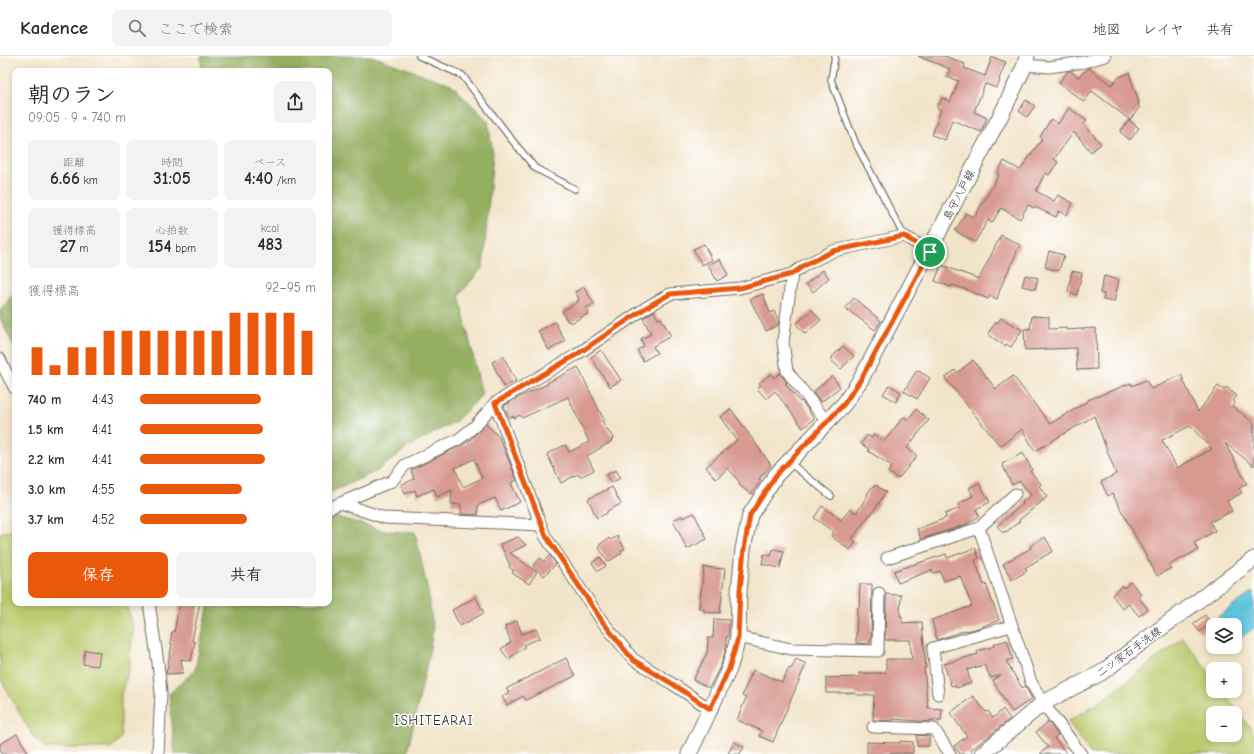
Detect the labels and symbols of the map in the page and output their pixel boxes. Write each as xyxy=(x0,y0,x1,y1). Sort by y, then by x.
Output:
street label: 島守八戸線 xyxy=(940,168,978,222)
pin xyxy=(913,235,947,269)
street label: 二ツ家石手洗線 xyxy=(1094,624,1164,680)
district label: ISHITEARAI xyxy=(394,713,474,728)

